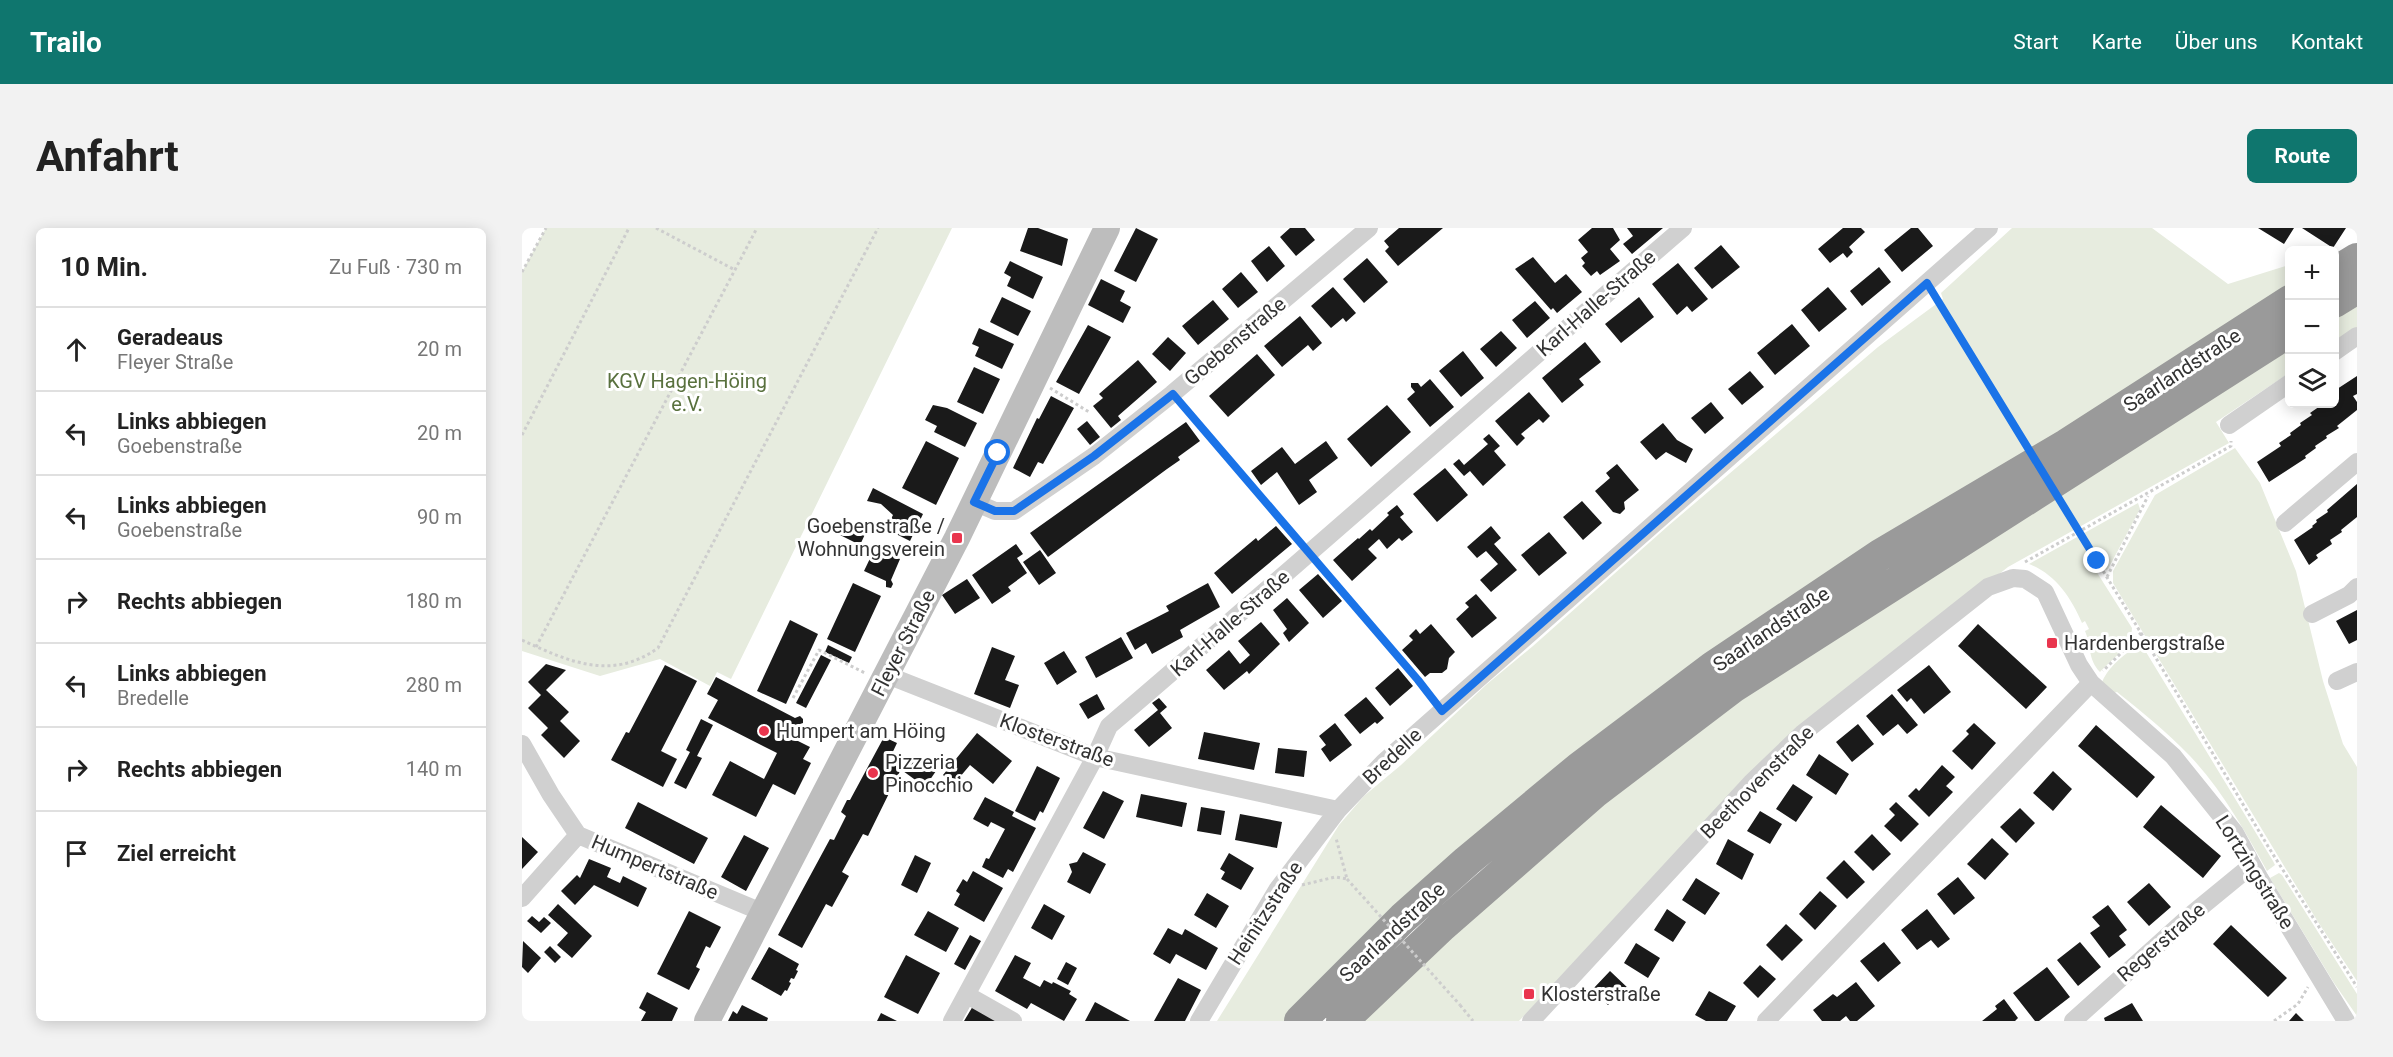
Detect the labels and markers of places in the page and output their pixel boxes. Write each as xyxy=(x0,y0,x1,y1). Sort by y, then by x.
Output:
place label: Goebenstraße / Wohnungsverein xyxy=(797,514,945,561)
marker: Goebenstraße / Wohnungsverein xyxy=(950,531,964,545)
place label: Hardenbergstraße xyxy=(2064,631,2225,655)
marker: Hardenbergstraße xyxy=(2045,636,2059,650)
place label: Humpert am Höing xyxy=(776,719,946,743)
marker: Humpert am Höing xyxy=(757,724,771,738)
place label: Pizzeria Pinocchio xyxy=(885,750,973,797)
marker: Pizzeria Pinocchio xyxy=(866,766,880,780)
place label: Klosterstraße xyxy=(1541,982,1661,1006)
marker: Klosterstraße xyxy=(1522,987,1536,1001)

